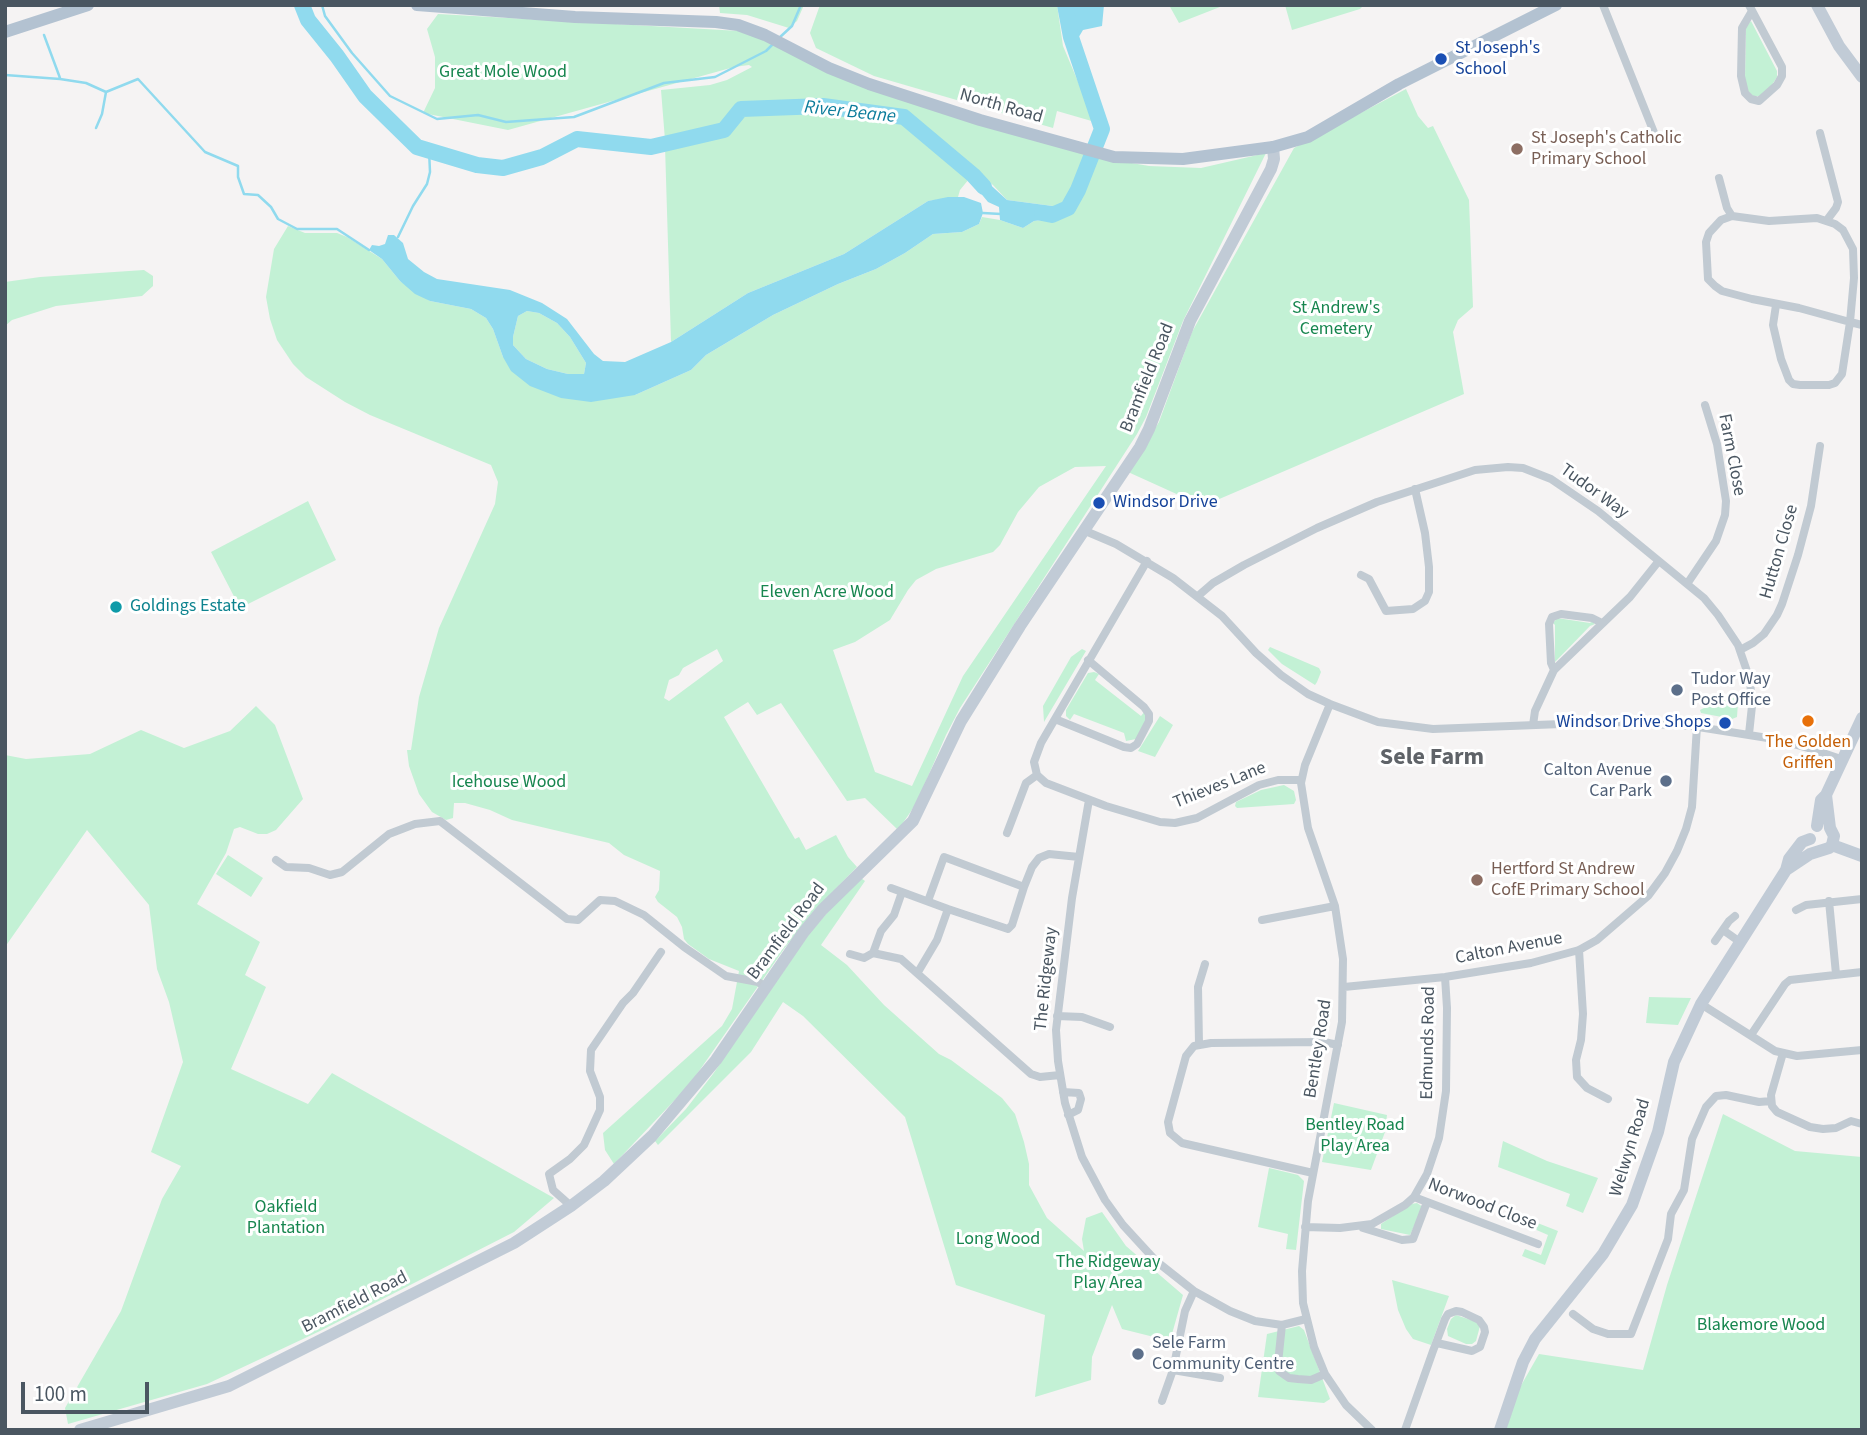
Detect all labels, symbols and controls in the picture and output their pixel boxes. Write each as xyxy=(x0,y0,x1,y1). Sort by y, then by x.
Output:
place label: St Joseph's School xyxy=(1455,38,1540,80)
marker: St Joseph's School xyxy=(1433,51,1449,67)
park label: Great Mole Wood xyxy=(439,62,567,84)
street label: North Road xyxy=(957,85,1045,129)
water label: River Beane xyxy=(803,97,897,129)
place label: St Joseph's Catholic Primary School xyxy=(1531,128,1682,170)
marker: St Joseph's Catholic Primary School xyxy=(1509,141,1525,157)
park label: St Andrew's Cemetery xyxy=(1292,298,1380,340)
street label: Bramfield Road xyxy=(1116,320,1180,436)
street label: Farm Close xyxy=(1712,412,1750,498)
street label: Tudor Way xyxy=(1555,460,1633,524)
place label: Windsor Drive xyxy=(1113,492,1218,514)
marker: Windsor Drive xyxy=(1091,495,1107,511)
street label: Hutton Close xyxy=(1756,502,1804,602)
park label: Eleven Acre Wood xyxy=(760,582,894,604)
place label: Goldings Estate xyxy=(130,596,246,618)
marker: Goldings Estate xyxy=(108,599,124,615)
place label: Tudor Way Post Office xyxy=(1691,669,1771,712)
marker: Tudor Way Post Office xyxy=(1669,682,1685,698)
place label: Windsor Drive Shops xyxy=(1556,712,1711,734)
marker: The Golden Griffen xyxy=(1800,713,1816,729)
marker: Windsor Drive Shops xyxy=(1717,715,1733,731)
place label: The Golden Griffen xyxy=(1765,732,1851,774)
district label: Sele Farm xyxy=(1380,745,1484,773)
street label: Thieves Lane xyxy=(1171,758,1269,814)
place label: Calton Avenue Car Park xyxy=(1544,760,1652,802)
park label: Icehouse Wood xyxy=(452,772,566,794)
marker: Calton Avenue Car Park xyxy=(1658,773,1674,789)
place label: Hertford St Andrew CofE Primary School xyxy=(1491,859,1645,902)
marker: Hertford St Andrew CofE Primary School xyxy=(1469,872,1485,888)
street label: Bramfield Road xyxy=(744,879,830,985)
street label: The Ridgeway xyxy=(1031,926,1063,1032)
street label: Calton Avenue xyxy=(1454,928,1564,970)
street label: Edmunds Road xyxy=(1417,986,1441,1100)
street label: Bentley Road xyxy=(1301,998,1337,1100)
street label: Welwyn Road xyxy=(1606,1097,1656,1199)
park label: Bentley Road Play Area xyxy=(1305,1115,1405,1158)
street label: Norwood Close xyxy=(1424,1174,1540,1236)
park label: Oakfield Plantation xyxy=(247,1197,325,1240)
park label: Long Wood xyxy=(956,1229,1040,1251)
park label: The Ridgeway Play Area xyxy=(1056,1252,1160,1294)
street label: Bramfield Road xyxy=(298,1267,412,1339)
park label: Blakemore Wood xyxy=(1697,1315,1825,1337)
place label: Sele Farm Community Centre xyxy=(1152,1333,1294,1376)
marker: Sele Farm Community Centre xyxy=(1130,1346,1146,1362)
scale bar xyxy=(24,1368,152,1412)
text: 100 m xyxy=(34,1379,87,1409)

